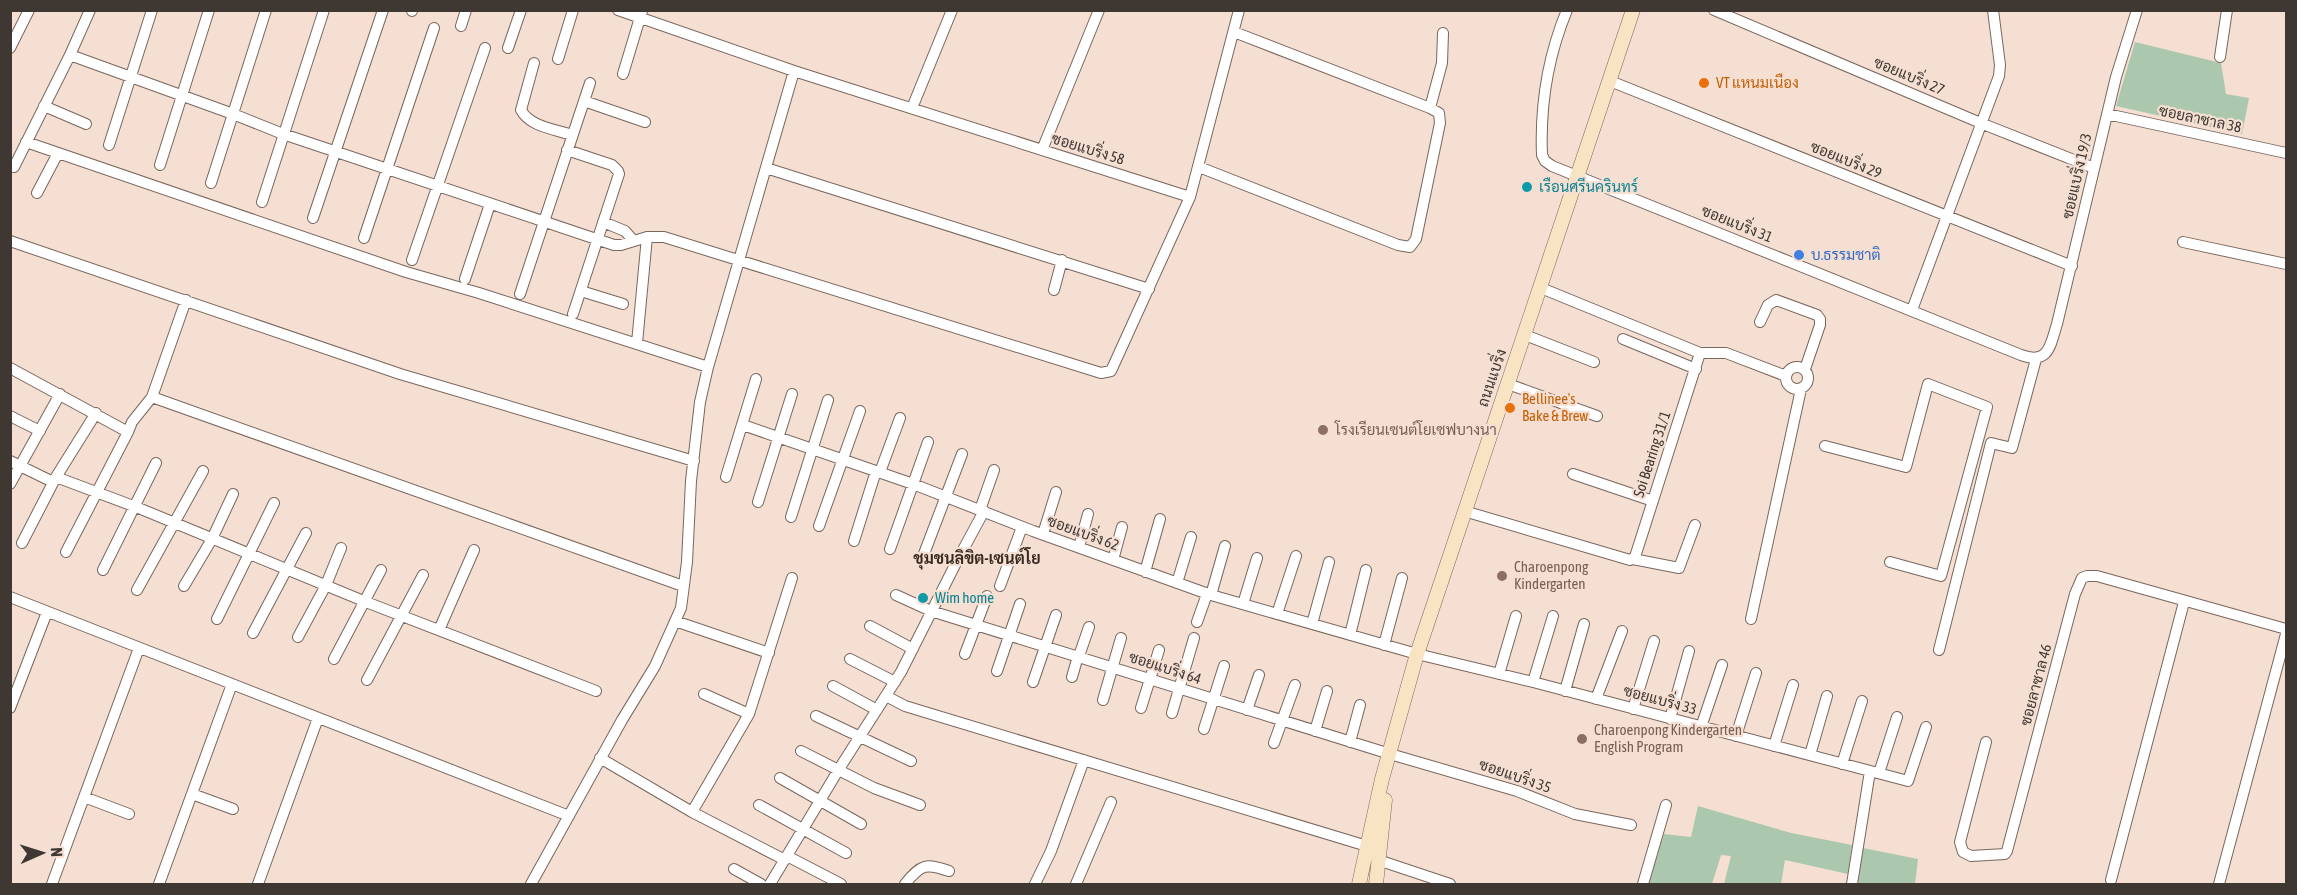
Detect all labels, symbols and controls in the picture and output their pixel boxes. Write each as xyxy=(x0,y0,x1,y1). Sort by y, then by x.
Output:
street label: ซอยแบริ่ง 27 xyxy=(1871,48,1949,98)
place label: VT แหนมเนือง xyxy=(1716,73,1799,91)
marker: VT แหนมเนือง xyxy=(1697,76,1711,90)
street label: ซอยลาซาล 38 xyxy=(2157,101,2243,136)
street label: ซอยแบริ่ง 58 xyxy=(1050,124,1128,168)
street label: ซอยแบริ่ง 19/3 xyxy=(2053,130,2095,220)
street label: ซอยแบริ่ง 29 xyxy=(1808,133,1886,182)
place label: เรือนศรีนครินทร์ xyxy=(1539,177,1638,195)
marker: เรือนศรีนครินทร์ xyxy=(1520,180,1534,194)
street label: ซอยแบริ่ง 31 xyxy=(1699,197,1777,246)
place label: บ.ธรรมชาติ xyxy=(1811,246,1881,263)
marker: บ.ธรรมชาติ xyxy=(1792,248,1806,262)
street label: ถนนแบริ่ง xyxy=(1469,345,1509,409)
place label: Bellinee's Bake & Brew xyxy=(1522,390,1588,424)
marker: Bellinee's Bake & Brew xyxy=(1503,401,1517,415)
street label: Soi Bearing 31/1 xyxy=(1630,409,1673,499)
place label: โรงเรียนเซนต์โยเซฟบางนา xyxy=(1334,420,1497,438)
marker: โรงเรียนเซนต์โยเซฟบางนา xyxy=(1316,423,1330,437)
street label: ซอยแบริ่ง 62 xyxy=(1045,507,1123,553)
district label: ชุมชนลิขิต-เซนต์โย xyxy=(913,547,1041,570)
place label: Charoenpong Kindergarten xyxy=(1514,558,1589,592)
marker: Charoenpong Kindergarten xyxy=(1495,569,1509,583)
place label: Wim home xyxy=(935,589,994,606)
marker: Wim home xyxy=(916,591,930,605)
street label: ซอยลาซาล 46 xyxy=(2016,642,2055,728)
street label: ซอยแบริ่ง 64 xyxy=(1127,643,1205,687)
street label: ซอยแบริ่ง 33 xyxy=(1622,676,1700,717)
place label: Charoenpong Kindergarten English Program xyxy=(1594,721,1742,755)
marker: Charoenpong Kindergarten English Program xyxy=(1575,732,1589,746)
street label: ซอยแบริ่ง 35 xyxy=(1477,750,1555,796)
north arrow xyxy=(12,823,72,883)
text: N xyxy=(48,847,66,857)

